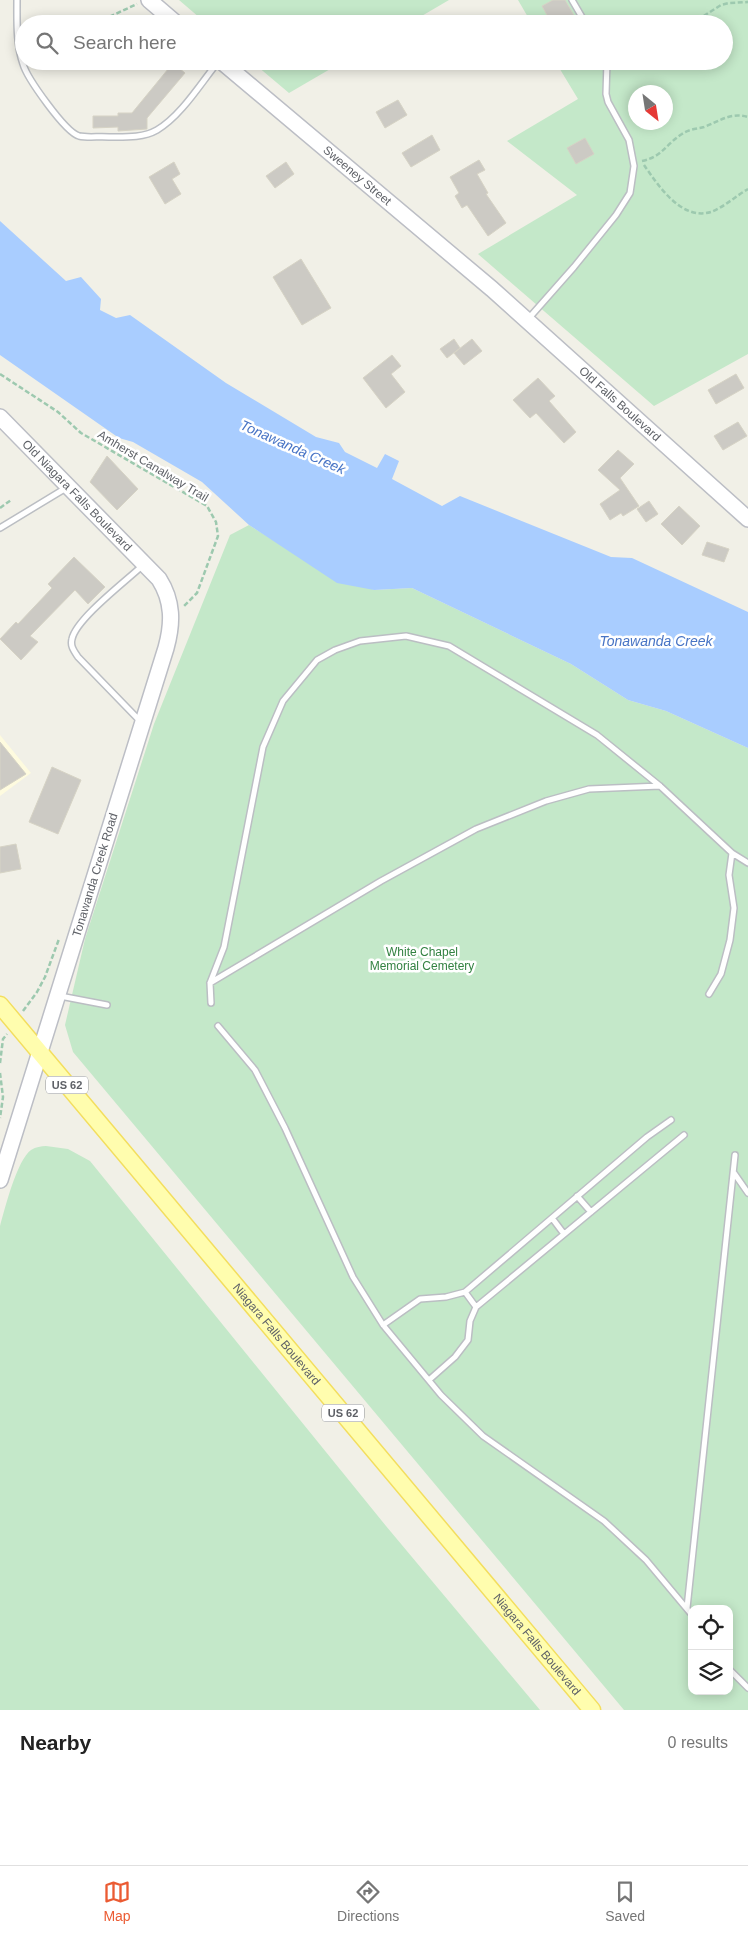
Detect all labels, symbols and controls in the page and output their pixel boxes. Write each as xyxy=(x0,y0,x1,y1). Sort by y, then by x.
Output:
search box xyxy=(15,15,733,70)
icon: search xyxy=(33,29,61,57)
text: Search here xyxy=(73,32,177,53)
north arrow xyxy=(628,85,673,130)
street label: Sweeney Street xyxy=(320,143,395,209)
street label: Old Falls Boulevard xyxy=(576,364,664,444)
water label: Tonawanda Creek xyxy=(238,417,349,478)
street label: Amherst Canalway Trail xyxy=(95,427,211,505)
street label: Old Niagara Falls Boulevard xyxy=(19,437,135,554)
water label: Tonawanda Creek xyxy=(599,633,714,649)
street label: Tonawanda Creek Road xyxy=(69,811,121,939)
park label: White Chapel Memorial Cemetery xyxy=(370,945,474,973)
road number: US 62 xyxy=(46,1076,88,1094)
street label: Niagara Falls Boulevard xyxy=(230,1281,323,1388)
road number: US 62 xyxy=(322,1405,364,1422)
street label: Niagara Falls Boulevard xyxy=(490,1591,584,1698)
map controls xyxy=(688,1605,733,1695)
button: locate xyxy=(688,1605,733,1650)
button: layers xyxy=(688,1650,733,1695)
text: Nearby xyxy=(20,1731,91,1754)
text: 0 results xyxy=(668,1734,728,1751)
tab: Map xyxy=(103,1878,131,1924)
tab: Directions xyxy=(337,1878,399,1924)
tab: Saved xyxy=(605,1878,645,1924)

